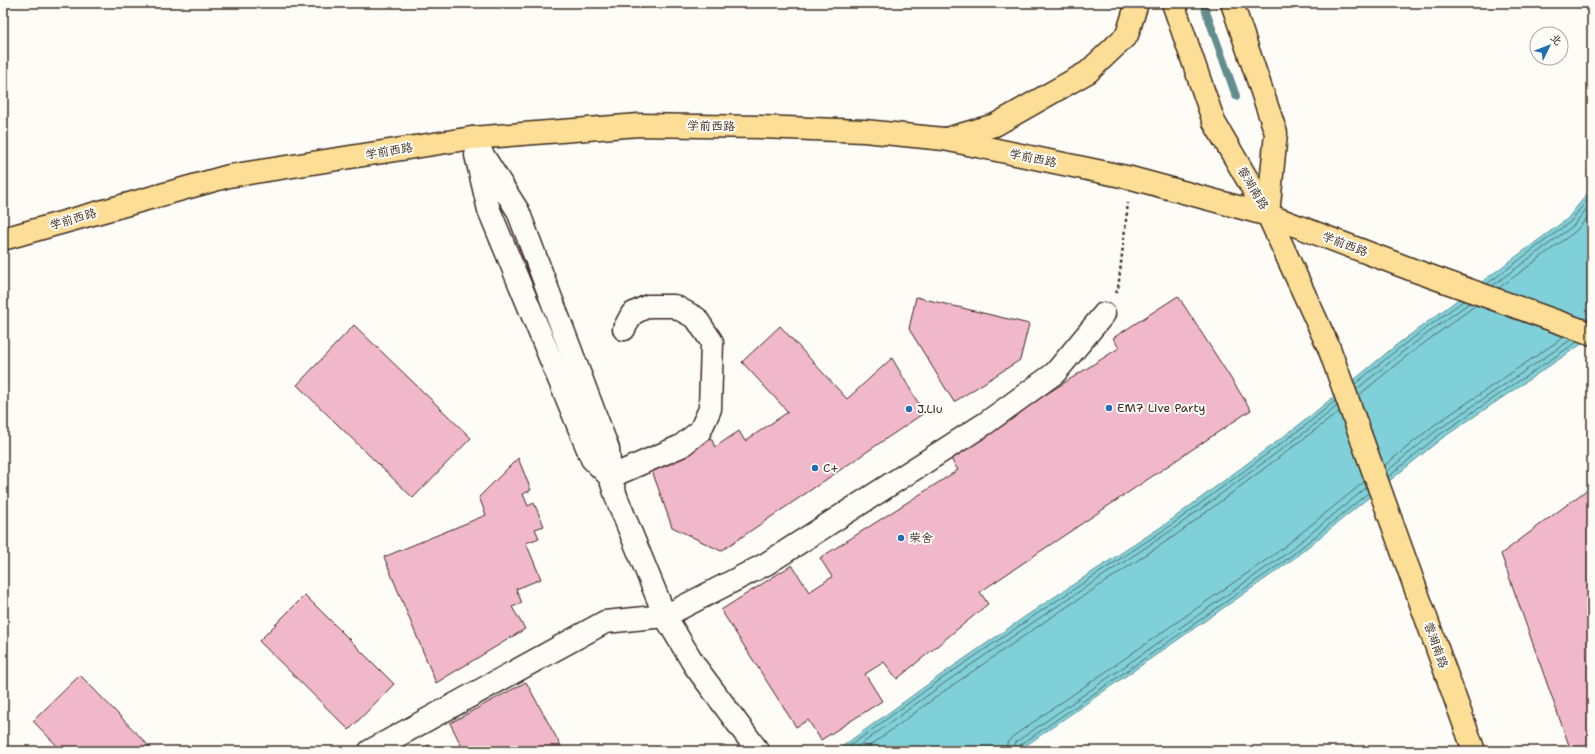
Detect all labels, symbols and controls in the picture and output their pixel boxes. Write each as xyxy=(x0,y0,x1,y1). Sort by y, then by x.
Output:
north arrow xyxy=(1529,26,1569,66)
text: 北 xyxy=(1547,30,1565,49)
street label: 学前西路 xyxy=(687,118,735,134)
street label: 学前西路 xyxy=(364,139,414,163)
street label: 学前西路 xyxy=(1008,145,1058,171)
street label: 蓉湖南路 xyxy=(1234,163,1272,213)
street label: 学前西路 xyxy=(48,205,98,233)
street label: 学前西路 xyxy=(1320,228,1370,260)
place label: EM7 Live Party xyxy=(1117,400,1205,416)
place label: J.Liu xyxy=(917,401,943,417)
marker: EM7 Live Party xyxy=(1104,403,1114,413)
marker: J.Liu xyxy=(904,404,914,414)
place label: C+ xyxy=(823,460,839,476)
marker: C+ xyxy=(810,463,820,473)
place label: 荣舍 xyxy=(909,530,933,546)
marker: 荣舍 xyxy=(896,533,906,543)
street label: 蓉湖南路 xyxy=(1420,620,1452,670)

